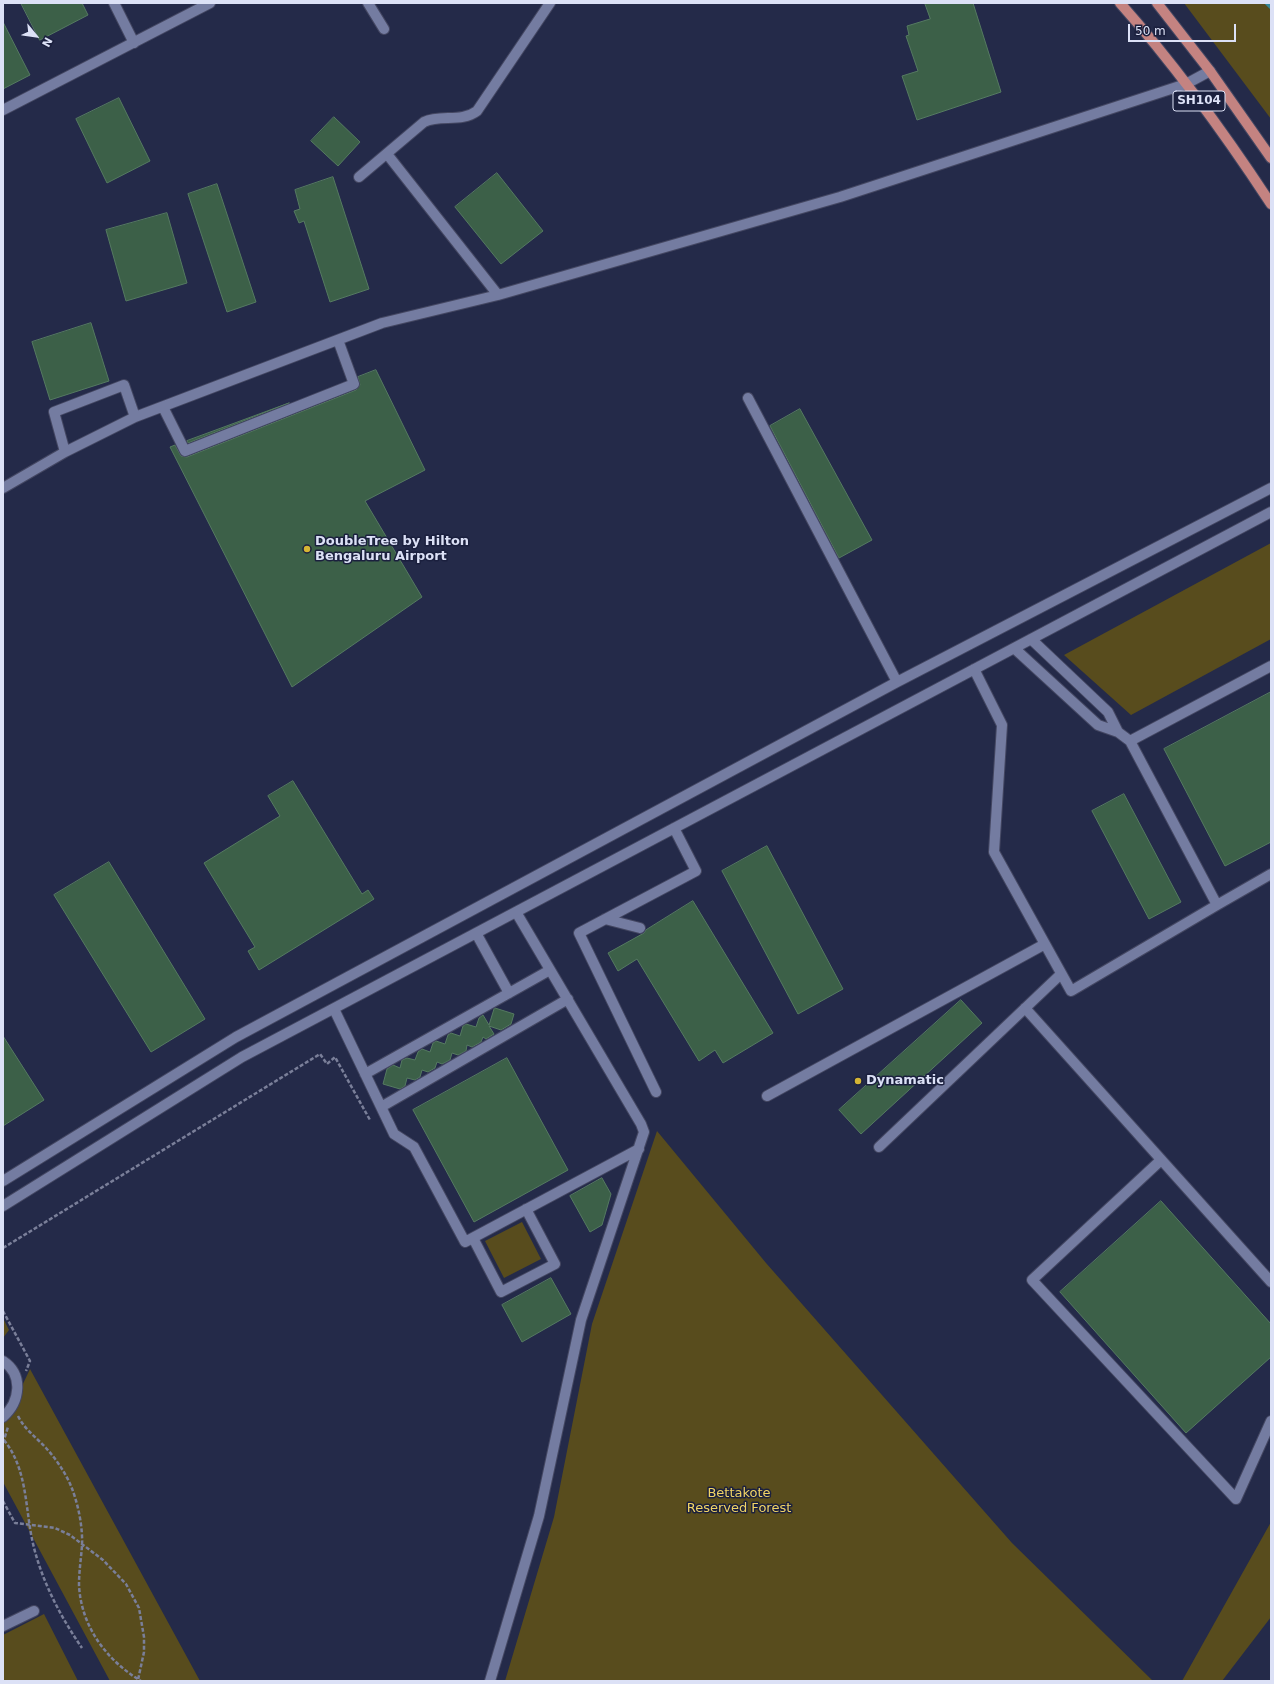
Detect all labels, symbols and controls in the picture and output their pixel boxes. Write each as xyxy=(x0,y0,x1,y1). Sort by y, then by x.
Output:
north arrow xyxy=(16,16,56,56)
scale bar xyxy=(1130,16,1238,42)
text: 50 m xyxy=(1135,24,1166,38)
text: N xyxy=(39,35,55,49)
road number: SH104 xyxy=(1173,91,1225,111)
place label: DoubleTree by Hilton Bengaluru Airport xyxy=(315,534,469,565)
marker: DoubleTree by Hilton Bengaluru Airport xyxy=(302,544,312,554)
place label: Dynamatic xyxy=(866,1073,944,1089)
marker: Dynamatic xyxy=(853,1076,863,1086)
park label: Bettakote Reserved Forest xyxy=(687,1486,791,1517)

